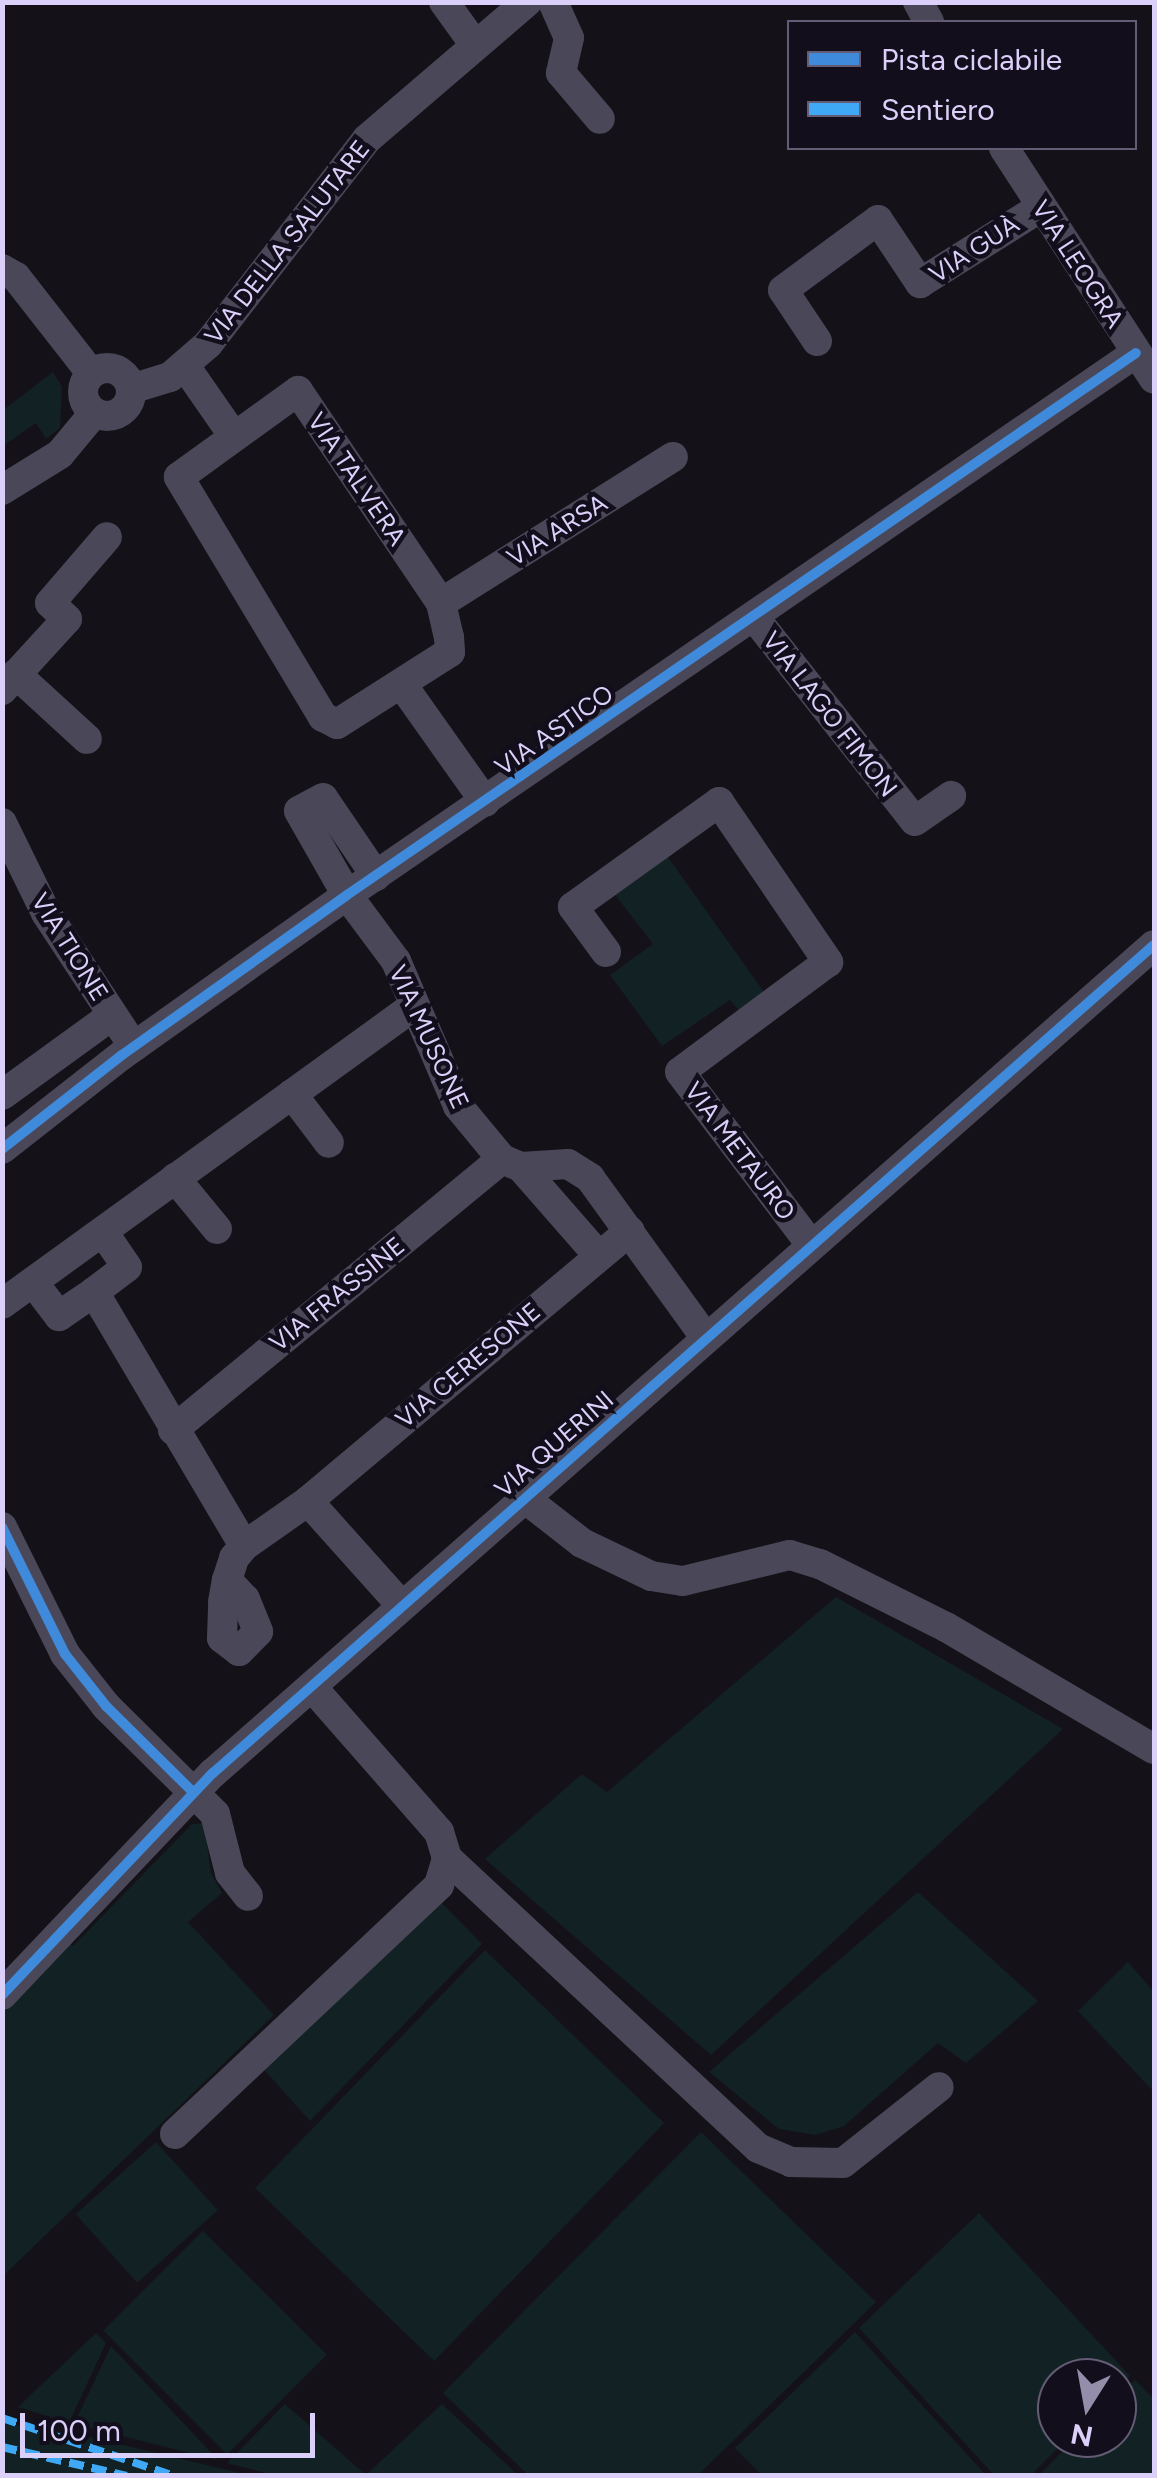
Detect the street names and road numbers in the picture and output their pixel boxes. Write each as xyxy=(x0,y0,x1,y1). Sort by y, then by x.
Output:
street label: VIA DELLA SALUTARE xyxy=(198,134,376,350)
street label: VIA LEOGRA xyxy=(1026,195,1130,333)
street label: VIA GUÀ xyxy=(924,209,1024,289)
street label: VIA TALVERA xyxy=(302,407,412,551)
street label: VIA ARSA xyxy=(502,488,612,572)
street label: VIA LAGO FIMON xyxy=(756,625,904,803)
street label: VIA ASTICO xyxy=(489,678,619,782)
street label: VIA TIONE xyxy=(25,888,115,1006)
street label: VIA MUSONE xyxy=(383,960,475,1114)
street label: VIA METAURO xyxy=(678,1076,802,1226)
street label: VIA FRASSINE xyxy=(263,1230,411,1358)
street label: VIA CERESONE xyxy=(390,1296,546,1434)
street label: VIA QUERINI xyxy=(488,1384,620,1504)

